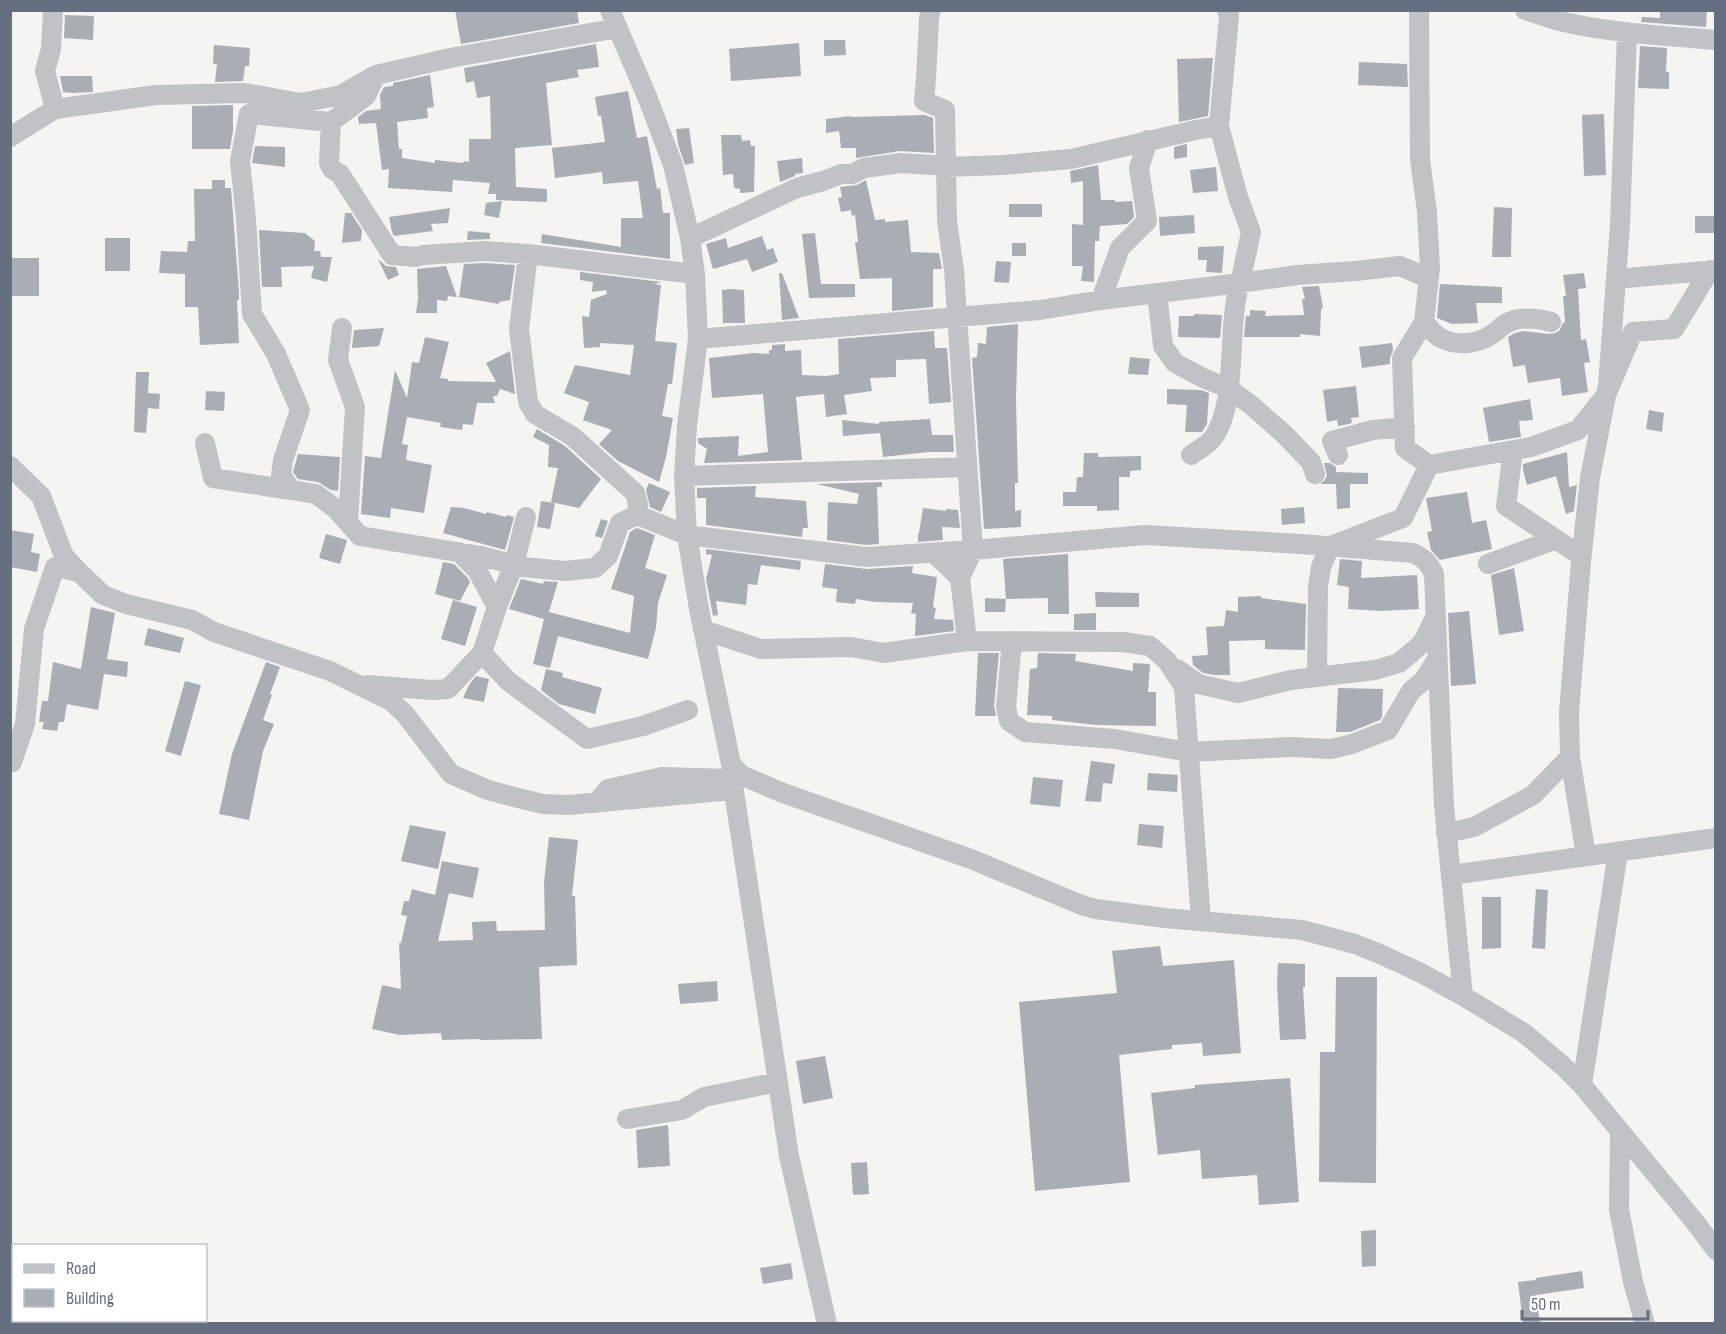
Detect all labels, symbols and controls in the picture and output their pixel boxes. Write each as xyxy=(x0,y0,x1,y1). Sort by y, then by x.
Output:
legend xyxy=(12,1244,207,1322)
text: Road xyxy=(66,1258,96,1279)
scale bar xyxy=(1522,1283,1648,1321)
text: Building xyxy=(66,1288,114,1309)
text: 50 m xyxy=(1531,1294,1561,1315)

